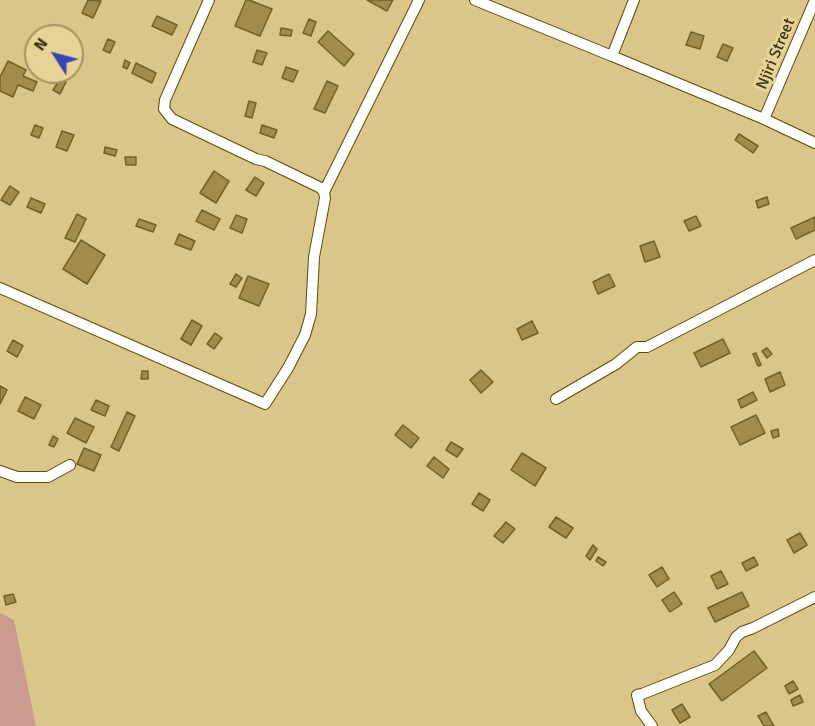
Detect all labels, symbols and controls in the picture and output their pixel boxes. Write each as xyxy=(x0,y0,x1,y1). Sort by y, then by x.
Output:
street label: Njiri Street xyxy=(752,16,800,92)
north arrow xyxy=(24,24,84,84)
text: N xyxy=(30,34,52,55)

